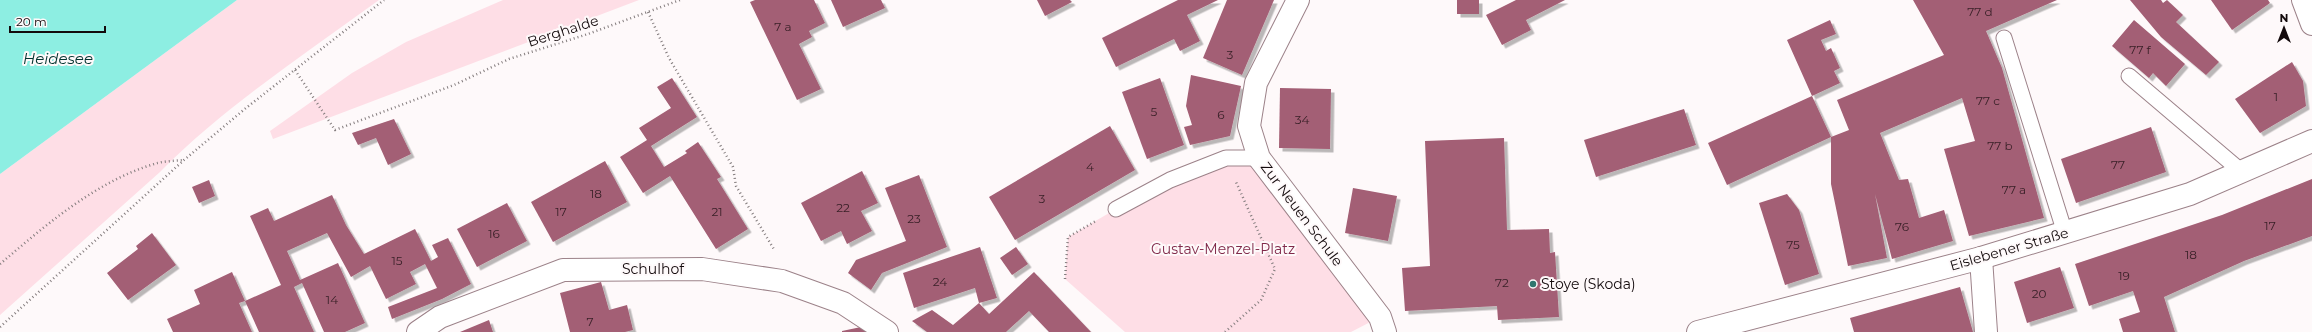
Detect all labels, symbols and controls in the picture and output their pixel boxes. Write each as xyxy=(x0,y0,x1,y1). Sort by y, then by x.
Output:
house number: 77 d xyxy=(1967,4,1993,19)
scale bar xyxy=(10,8,105,34)
north arrow xyxy=(2264,8,2304,48)
street label: Berghalde xyxy=(525,11,601,51)
text: N xyxy=(2280,11,2288,25)
text: 20 m xyxy=(16,14,47,29)
house number: 7 a xyxy=(774,19,792,34)
house number: 77 f xyxy=(2129,42,2152,57)
house number: 3 xyxy=(1227,47,1234,62)
water label: Heidesee xyxy=(23,49,93,68)
house number: 1 xyxy=(2274,89,2278,104)
house number: 77 c xyxy=(1976,93,2000,108)
house number: 5 xyxy=(1151,104,1158,119)
house number: 6 xyxy=(1217,107,1225,122)
house number: 34 xyxy=(1295,112,1309,127)
house number: 77 b xyxy=(1987,138,2013,153)
house number: 77 xyxy=(2111,157,2125,172)
street label: Zur Neuen Schule xyxy=(1257,158,1347,270)
house number: 4 xyxy=(1086,159,1094,174)
house number: 77 a xyxy=(2002,182,2026,197)
house number: 18 xyxy=(590,186,602,201)
house number: 3 xyxy=(1039,191,1046,206)
house number: 22 xyxy=(836,200,850,215)
house number: 17 xyxy=(555,204,567,219)
house number: 21 xyxy=(711,204,723,219)
house number: 23 xyxy=(907,211,921,226)
house number: 17 xyxy=(2264,218,2276,233)
house number: 76 xyxy=(1895,219,1909,234)
street label: Eislebener Straße xyxy=(1948,223,2070,275)
house number: 16 xyxy=(488,226,500,241)
house number: 75 xyxy=(1786,237,1800,252)
park label: Gustav-Menzel-Platz xyxy=(1151,240,1295,258)
house number: 18 xyxy=(2185,247,2197,262)
house number: 15 xyxy=(391,253,403,268)
street label: Schulhof xyxy=(622,260,685,278)
house number: 19 xyxy=(2118,268,2130,283)
house number: 24 xyxy=(933,274,947,289)
house number: 72 xyxy=(1495,275,1509,290)
place label: Stoye (Skoda) xyxy=(1541,275,1636,293)
marker: Stoye (Skoda) xyxy=(1528,279,1538,289)
house number: 20 xyxy=(2032,286,2046,301)
house number: 14 xyxy=(326,292,338,307)
house number: 7 xyxy=(586,314,594,329)

